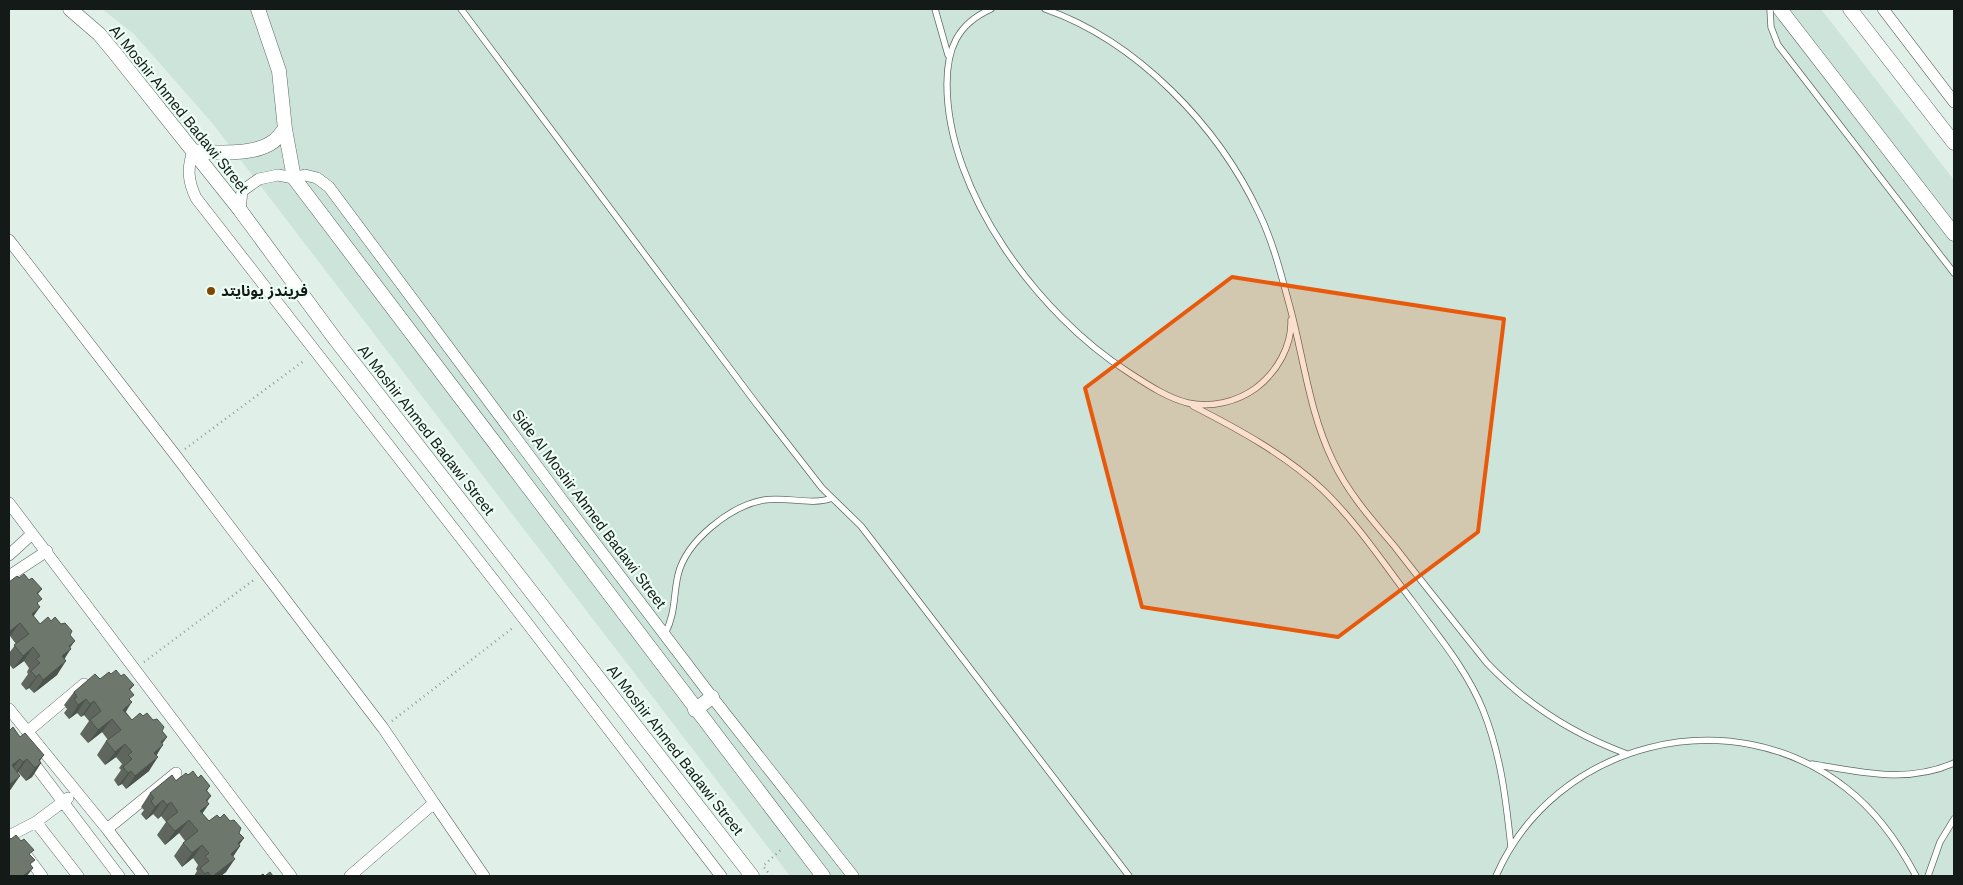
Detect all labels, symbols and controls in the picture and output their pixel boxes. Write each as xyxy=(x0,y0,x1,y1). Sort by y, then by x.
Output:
street label: Al Moshir Ahmed Badawi Street xyxy=(106,21,253,197)
place label: فريندز يونايتد xyxy=(221,282,308,300)
marker: فريندز يونايتد xyxy=(205,285,217,297)
street label: Al Moshir Ahmed Badawi Street xyxy=(355,341,499,519)
street label: Side Al Moshir Ahmed Badawi Street xyxy=(509,406,670,612)
street label: Al Moshir Ahmed Badawi Street xyxy=(604,661,748,839)

